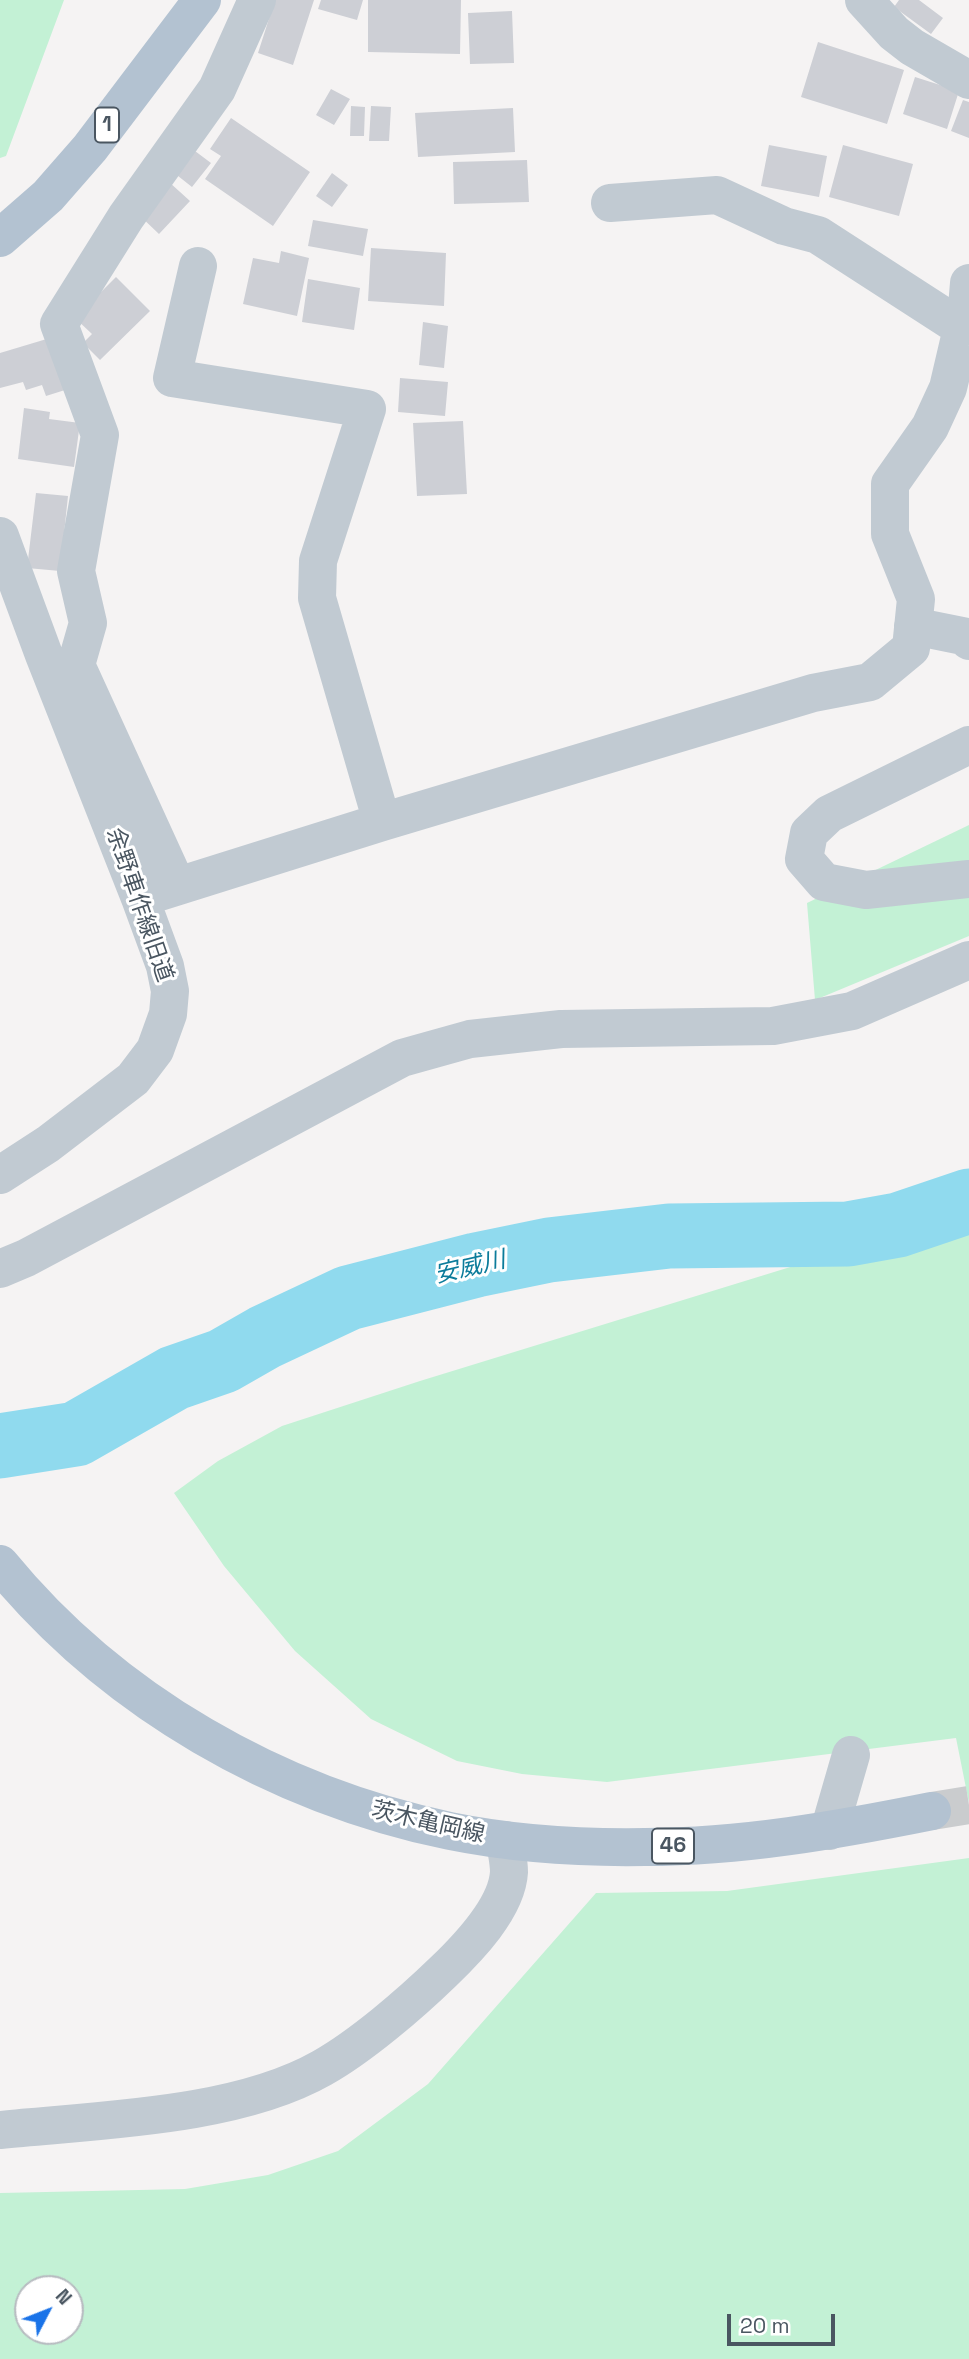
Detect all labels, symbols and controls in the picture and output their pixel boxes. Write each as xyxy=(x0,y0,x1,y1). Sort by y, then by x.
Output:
road number: 1 xyxy=(95,108,119,142)
street label: 余野車作線旧道 xyxy=(100,824,178,986)
water label: 安威川 xyxy=(432,1246,508,1290)
street label: 茨木亀岡線 xyxy=(369,1797,487,1849)
road number: 46 xyxy=(652,1828,694,1864)
north arrow xyxy=(14,2275,84,2345)
text: N xyxy=(50,2284,77,2310)
scale bar xyxy=(731,2300,839,2344)
text: 20 m xyxy=(740,2312,790,2339)

